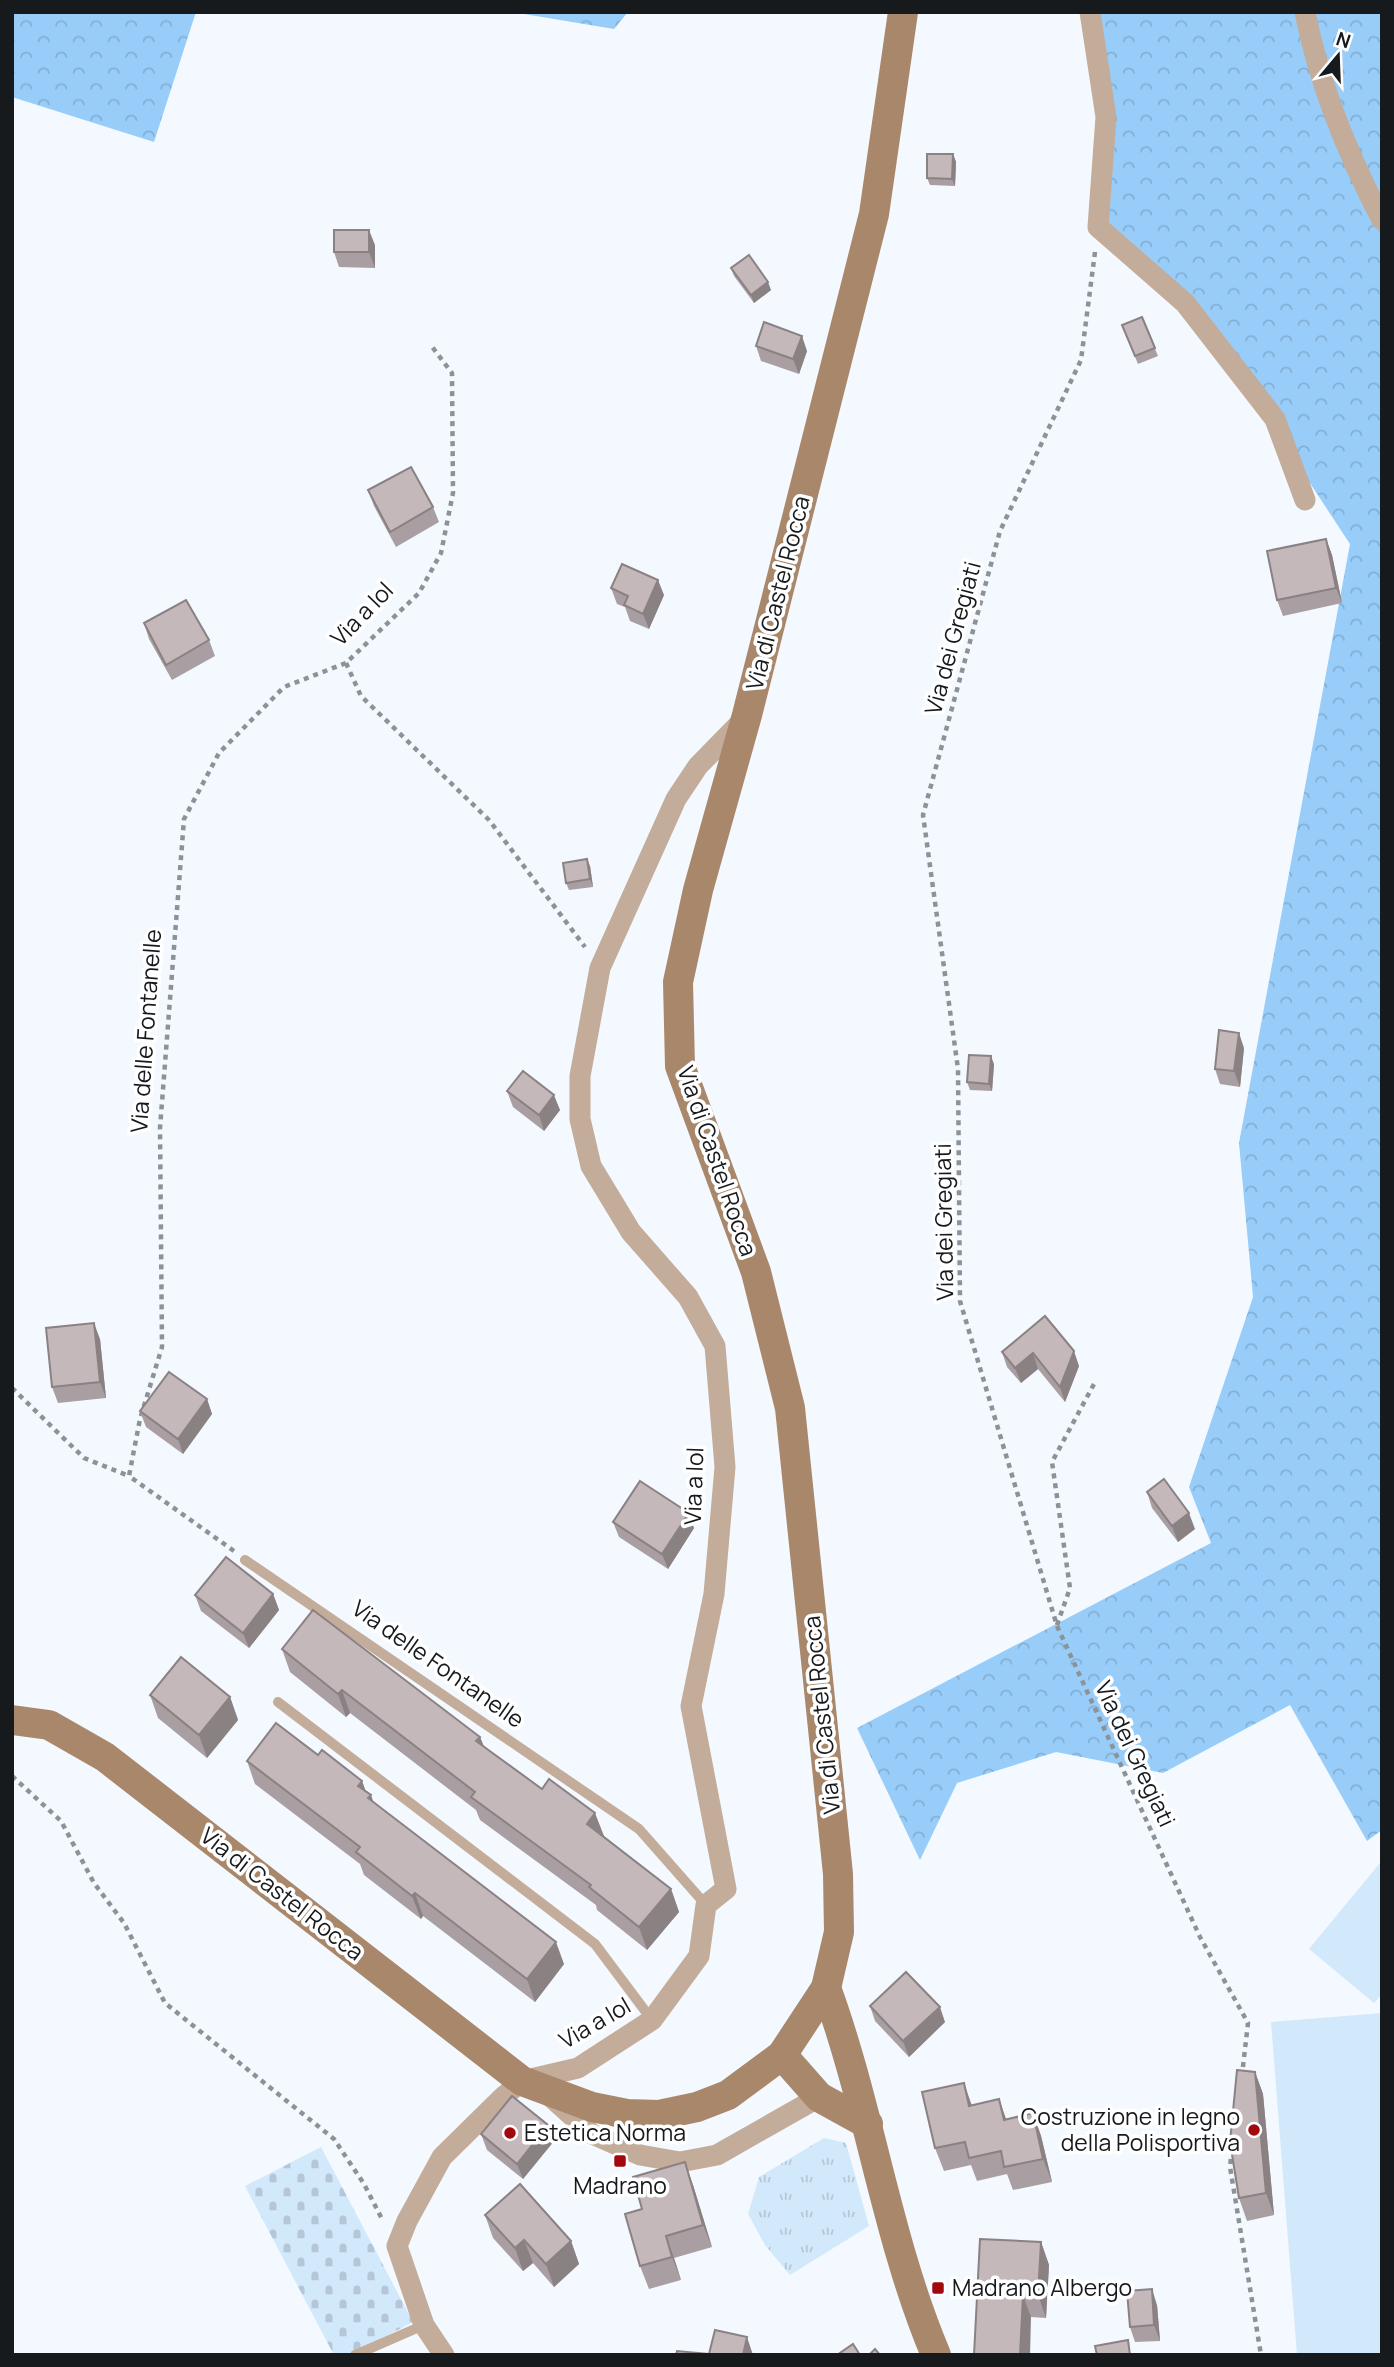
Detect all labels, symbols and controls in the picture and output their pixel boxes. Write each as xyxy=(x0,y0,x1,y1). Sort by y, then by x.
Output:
north arrow xyxy=(1303,21,1373,91)
text: N xyxy=(1333,25,1354,54)
street label: Via di Castel Rocca xyxy=(737,492,817,693)
street label: Via dei Gregiati xyxy=(916,558,988,718)
street label: Via a Iol xyxy=(323,574,400,652)
street label: Via delle Fontanelle xyxy=(122,928,168,1134)
street label: Via di Castel Rocca xyxy=(670,1061,765,1260)
street label: Via dei Gregiati xyxy=(926,1143,960,1301)
street label: Via a Iol xyxy=(676,1446,710,1525)
street label: Via delle Fontanelle xyxy=(346,1592,531,1735)
street label: Via di Castel Rocca xyxy=(795,1614,847,1816)
street label: Via dei Gregiati xyxy=(1088,1676,1184,1832)
street label: Via di Castel Rocca xyxy=(194,1819,371,1967)
street label: Via a Iol xyxy=(553,1989,636,2055)
place label: Costruzione in legno della Polisportiva xyxy=(1021,2100,1240,2158)
place label: Estetica Norma xyxy=(524,2116,686,2148)
marker: Costruzione in legno della Polisportiva xyxy=(1246,2122,1262,2138)
marker: Estetica Norma xyxy=(502,2125,518,2141)
marker: Madrano xyxy=(612,2153,628,2169)
place label: Madrano xyxy=(573,2169,667,2201)
place label: Madrano Albergo xyxy=(952,2271,1132,2303)
marker: Madrano Albergo xyxy=(930,2280,946,2296)

